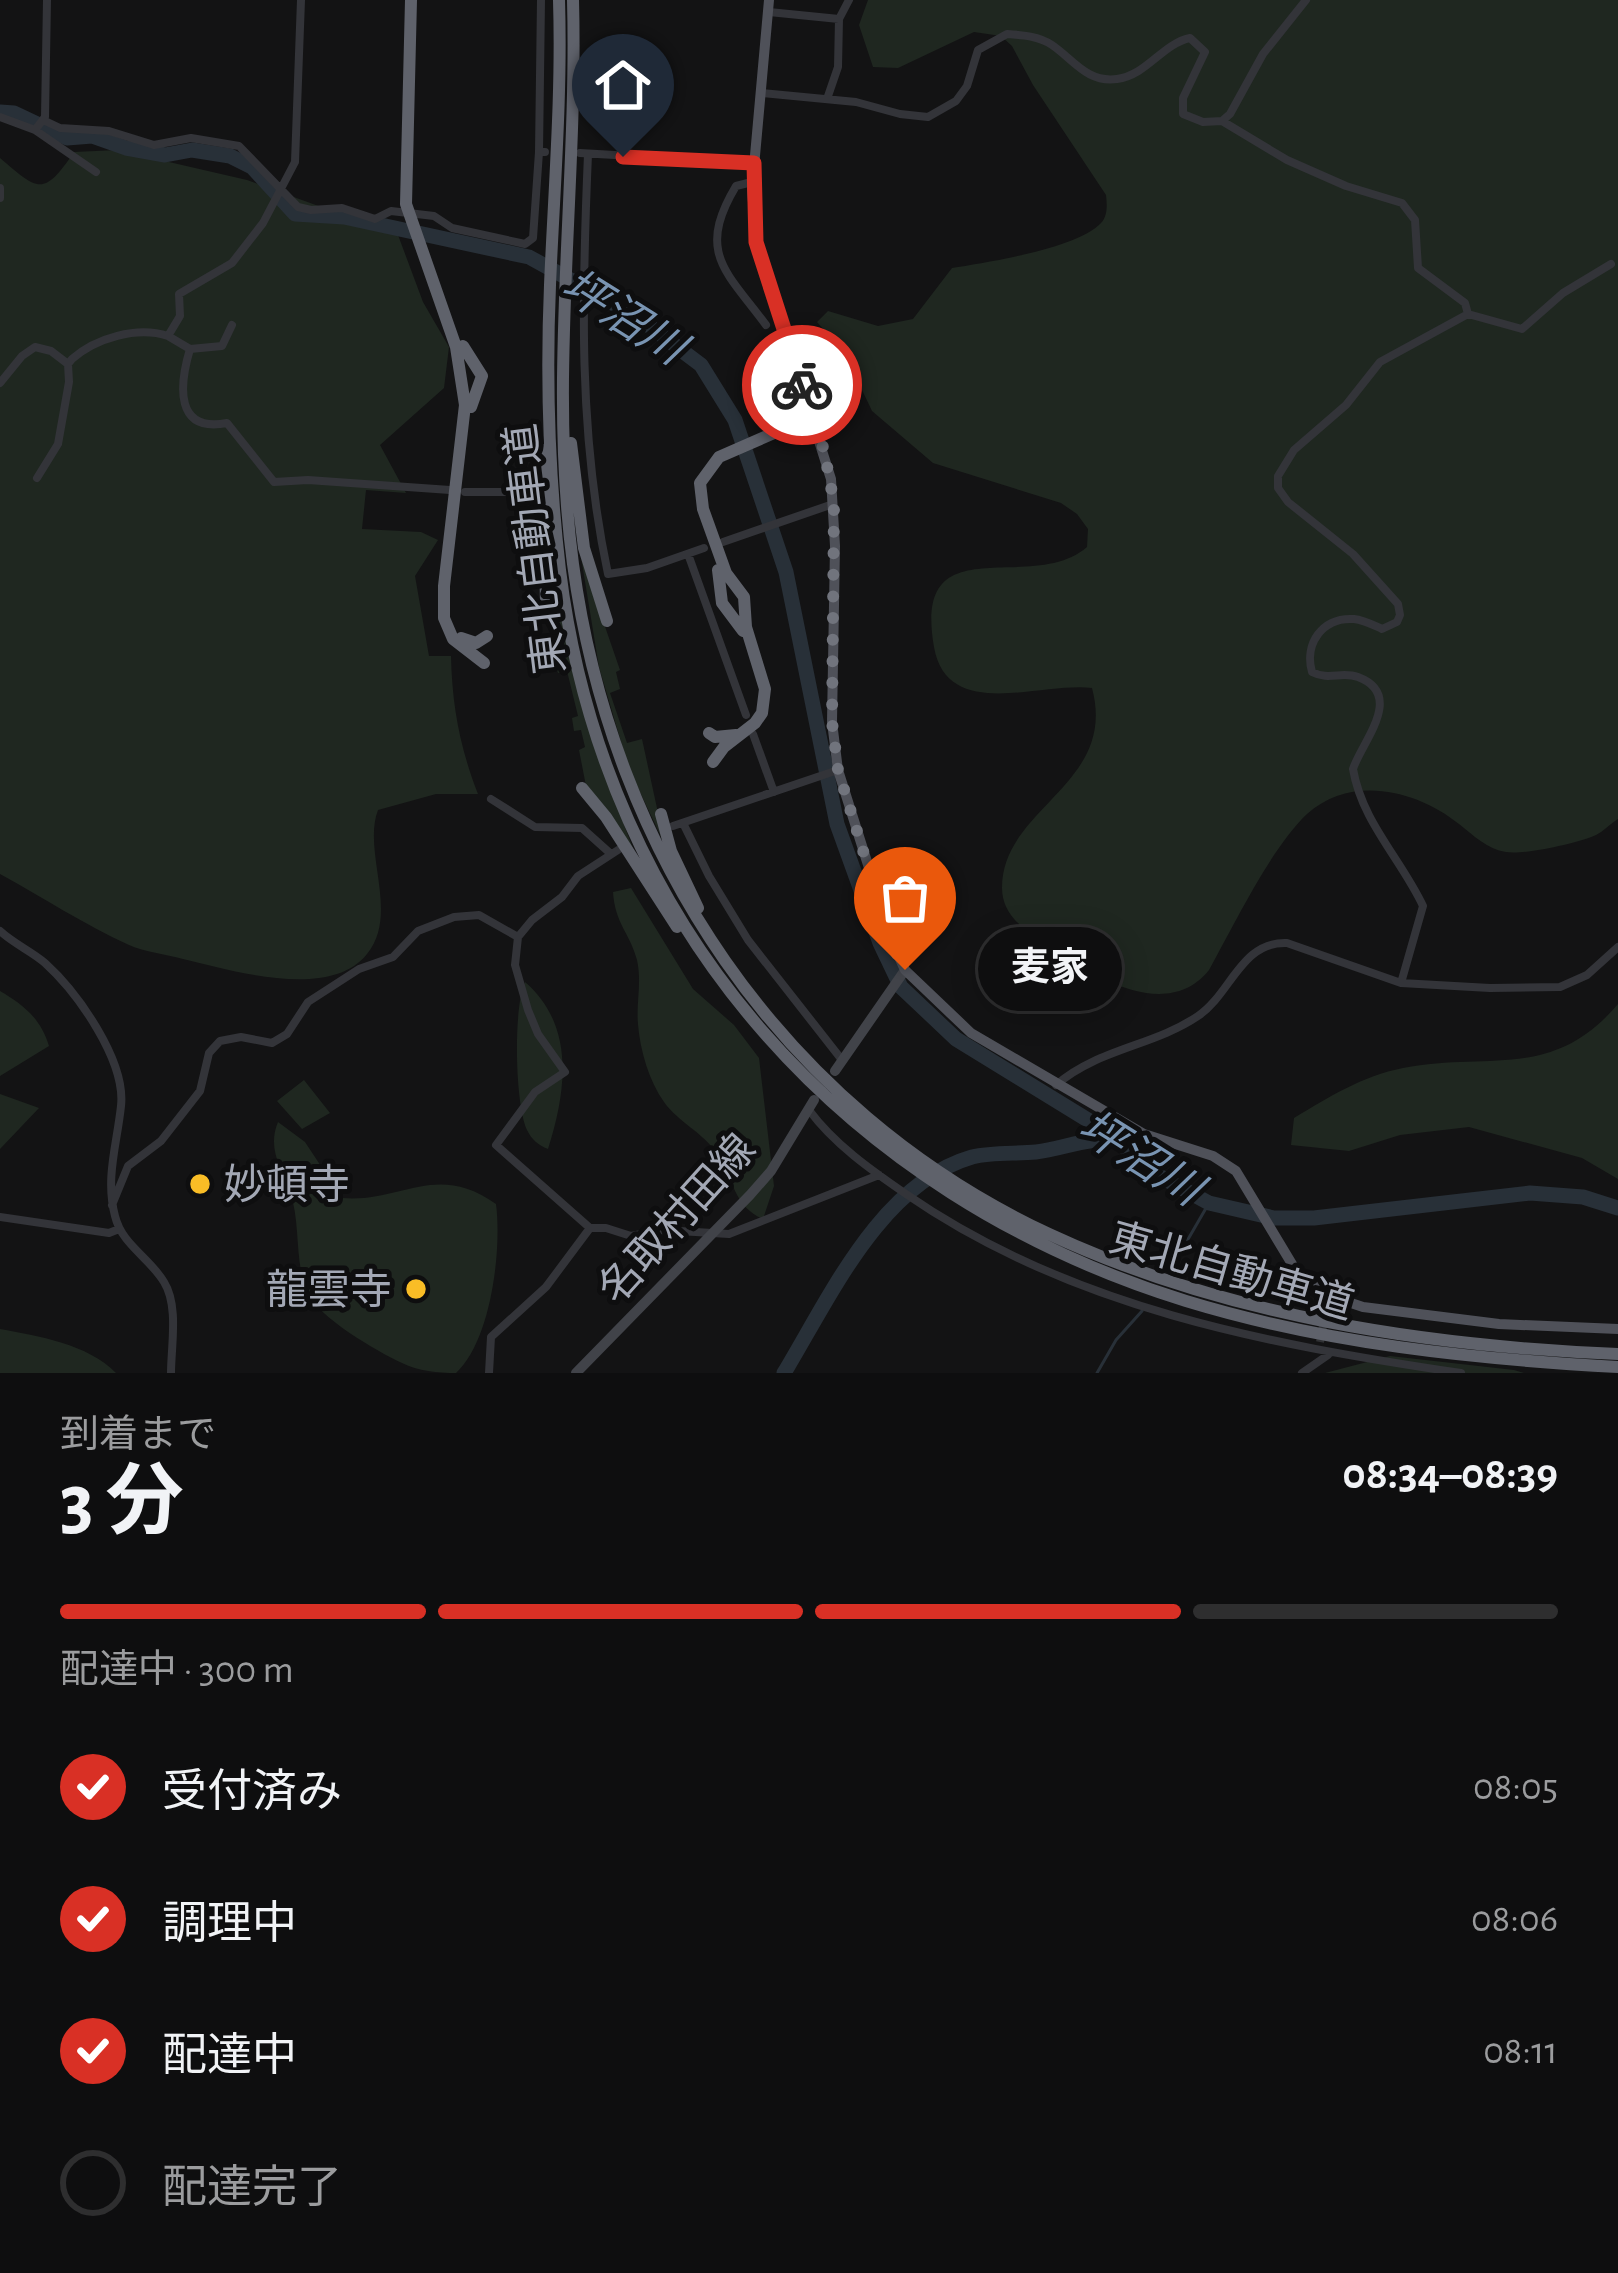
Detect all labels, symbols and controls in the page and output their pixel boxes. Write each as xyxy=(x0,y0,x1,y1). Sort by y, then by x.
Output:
pin xyxy=(572,34,674,157)
icon: home xyxy=(590,52,656,118)
water label: 坪沼川 xyxy=(554,262,696,375)
courier xyxy=(742,325,862,445)
icon: bike xyxy=(769,352,835,418)
street label: 東北自動車道 xyxy=(498,421,572,677)
pin xyxy=(854,847,956,970)
icon: bag xyxy=(872,865,938,931)
callout: 麦家 xyxy=(977,928,1121,1012)
text: 麦家 xyxy=(1011,949,1089,988)
water label: 坪沼川 xyxy=(1071,1103,1213,1216)
street label: 名取村田線 xyxy=(590,1126,763,1311)
place label: 妙頓寺 xyxy=(224,1163,350,1207)
marker: 妙頓寺 xyxy=(187,1171,213,1197)
street label: 東北自動車道 xyxy=(1105,1215,1359,1327)
place label: 龍雲寺 xyxy=(266,1268,392,1312)
marker: 龍雲寺 xyxy=(403,1276,429,1302)
text: 到着まで xyxy=(60,1416,216,1455)
text: 08:34–08:39 xyxy=(1342,1452,1558,1497)
text: 3 分 xyxy=(60,1465,183,1543)
text: 配達中 · 300 m xyxy=(60,1651,294,1690)
icon: check xyxy=(60,1754,126,1820)
text: 08:05 xyxy=(1473,1768,1558,1807)
text: 受付済み xyxy=(162,1770,342,1815)
icon: check xyxy=(60,1886,126,1952)
text: 08:06 xyxy=(1471,1900,1558,1939)
text: 調理中 xyxy=(162,1902,297,1947)
icon: check xyxy=(60,2018,126,2084)
text: 08:11 xyxy=(1483,2032,1558,2071)
text: 配達中 xyxy=(162,2034,297,2079)
text: 配達完了 xyxy=(162,2166,342,2211)

